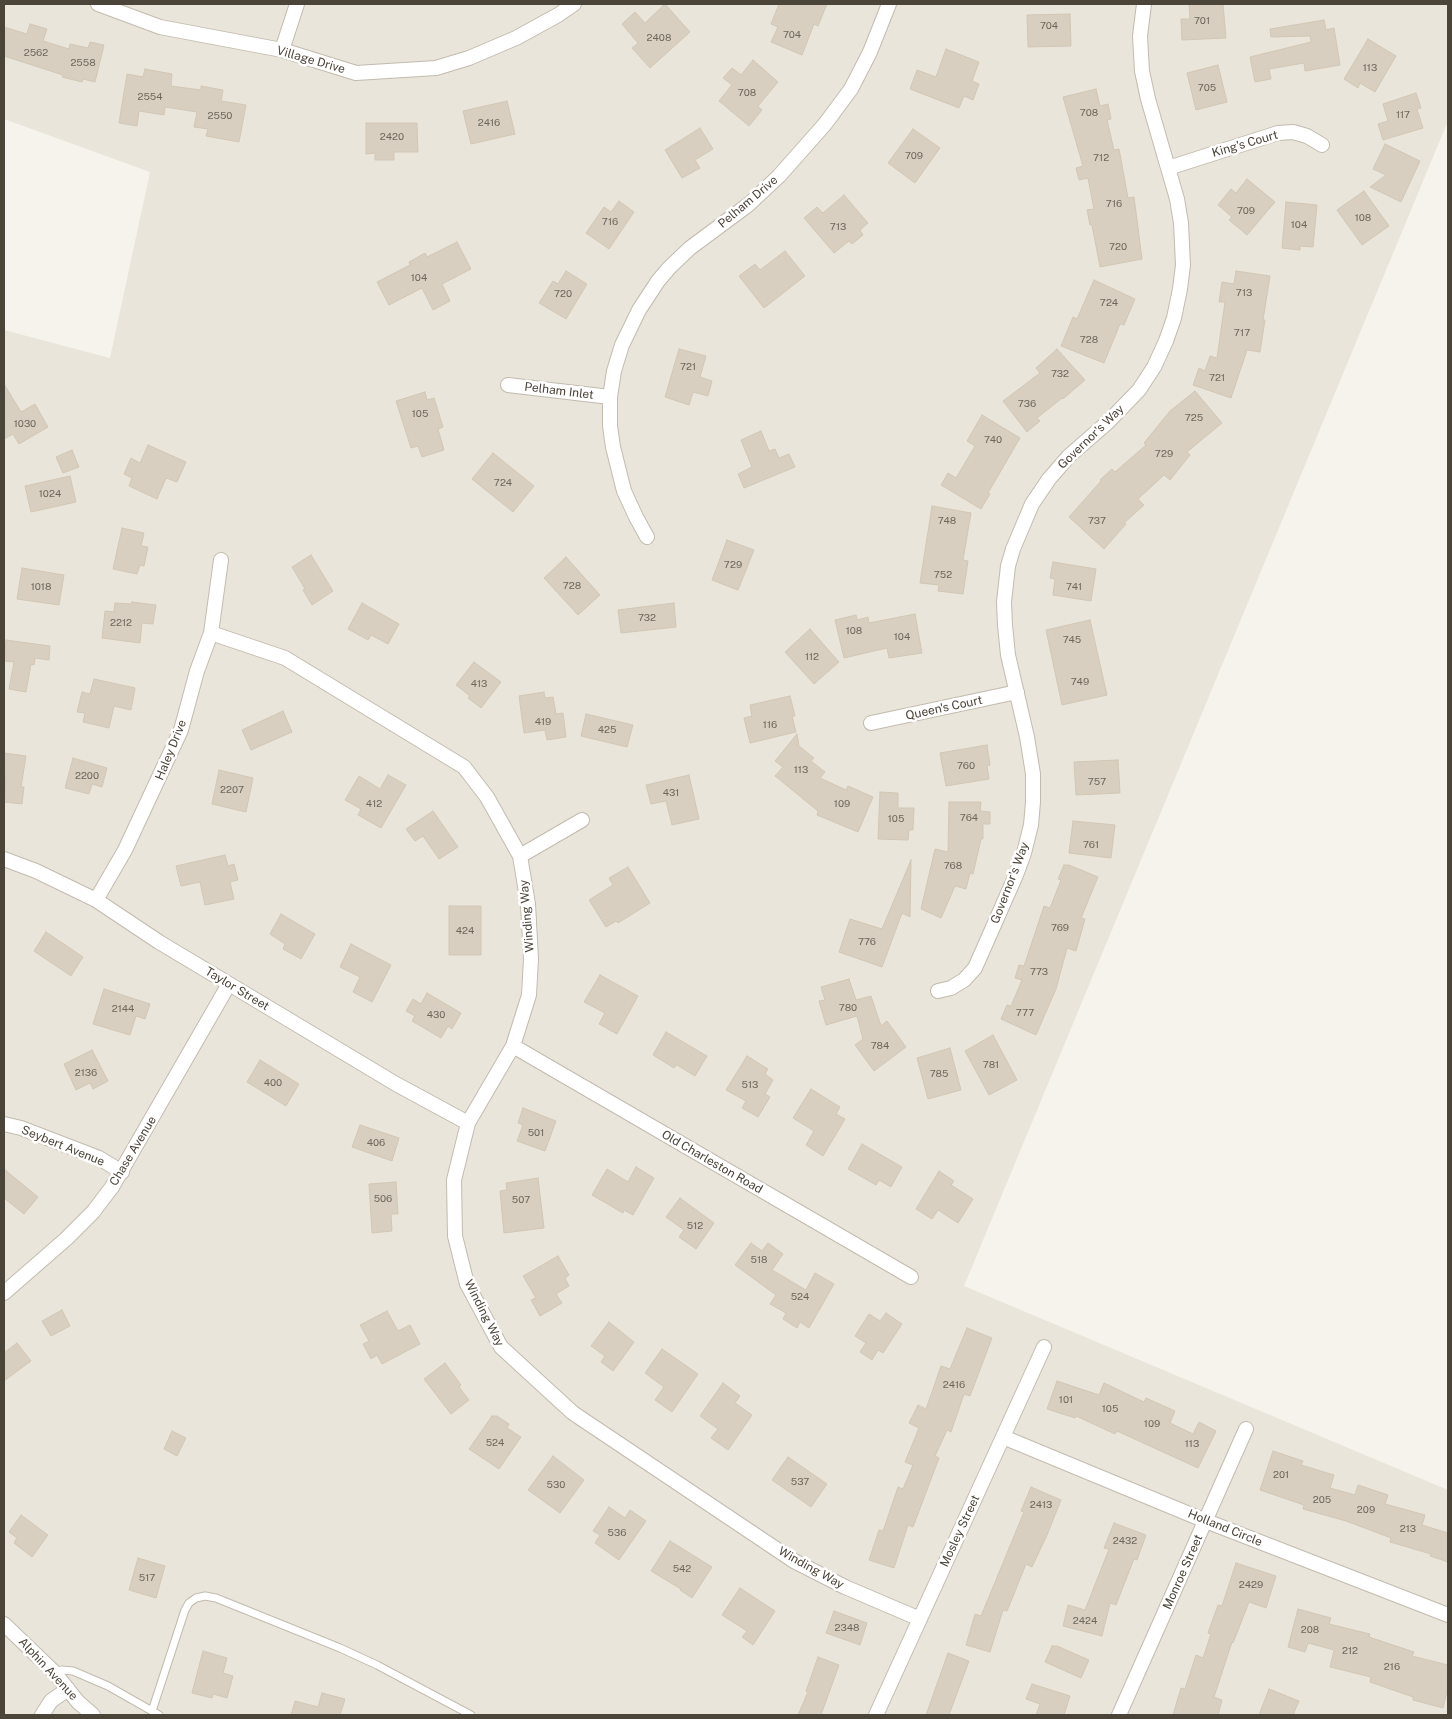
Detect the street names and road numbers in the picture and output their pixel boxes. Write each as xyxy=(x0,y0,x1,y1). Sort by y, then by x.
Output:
street label: Village Drive xyxy=(275,43,347,77)
street label: King's Court xyxy=(1210,128,1280,160)
street label: Pelham Drive xyxy=(715,173,781,231)
street label: Pelham Inlet xyxy=(524,380,594,402)
street label: Governor's Way xyxy=(1055,402,1127,472)
street label: Queen's Court xyxy=(904,693,984,723)
street label: Haley Drive xyxy=(152,718,190,782)
street label: Governor's Way xyxy=(988,840,1032,926)
street label: Winding Way xyxy=(517,879,537,953)
street label: Taylor Street xyxy=(202,964,272,1014)
street label: Chase Avenue xyxy=(107,1114,159,1188)
street label: Seybert Avenue xyxy=(19,1123,107,1169)
street label: Old Charleston Road xyxy=(659,1127,765,1197)
street label: Winding Way xyxy=(461,1277,507,1349)
street label: Mosley Street xyxy=(937,1493,983,1569)
street label: Holland Circle xyxy=(1186,1507,1264,1549)
street label: Monroe Street xyxy=(1160,1532,1206,1612)
street label: Winding Way xyxy=(776,1544,846,1592)
street label: Alphin Avenue xyxy=(15,1635,81,1703)

